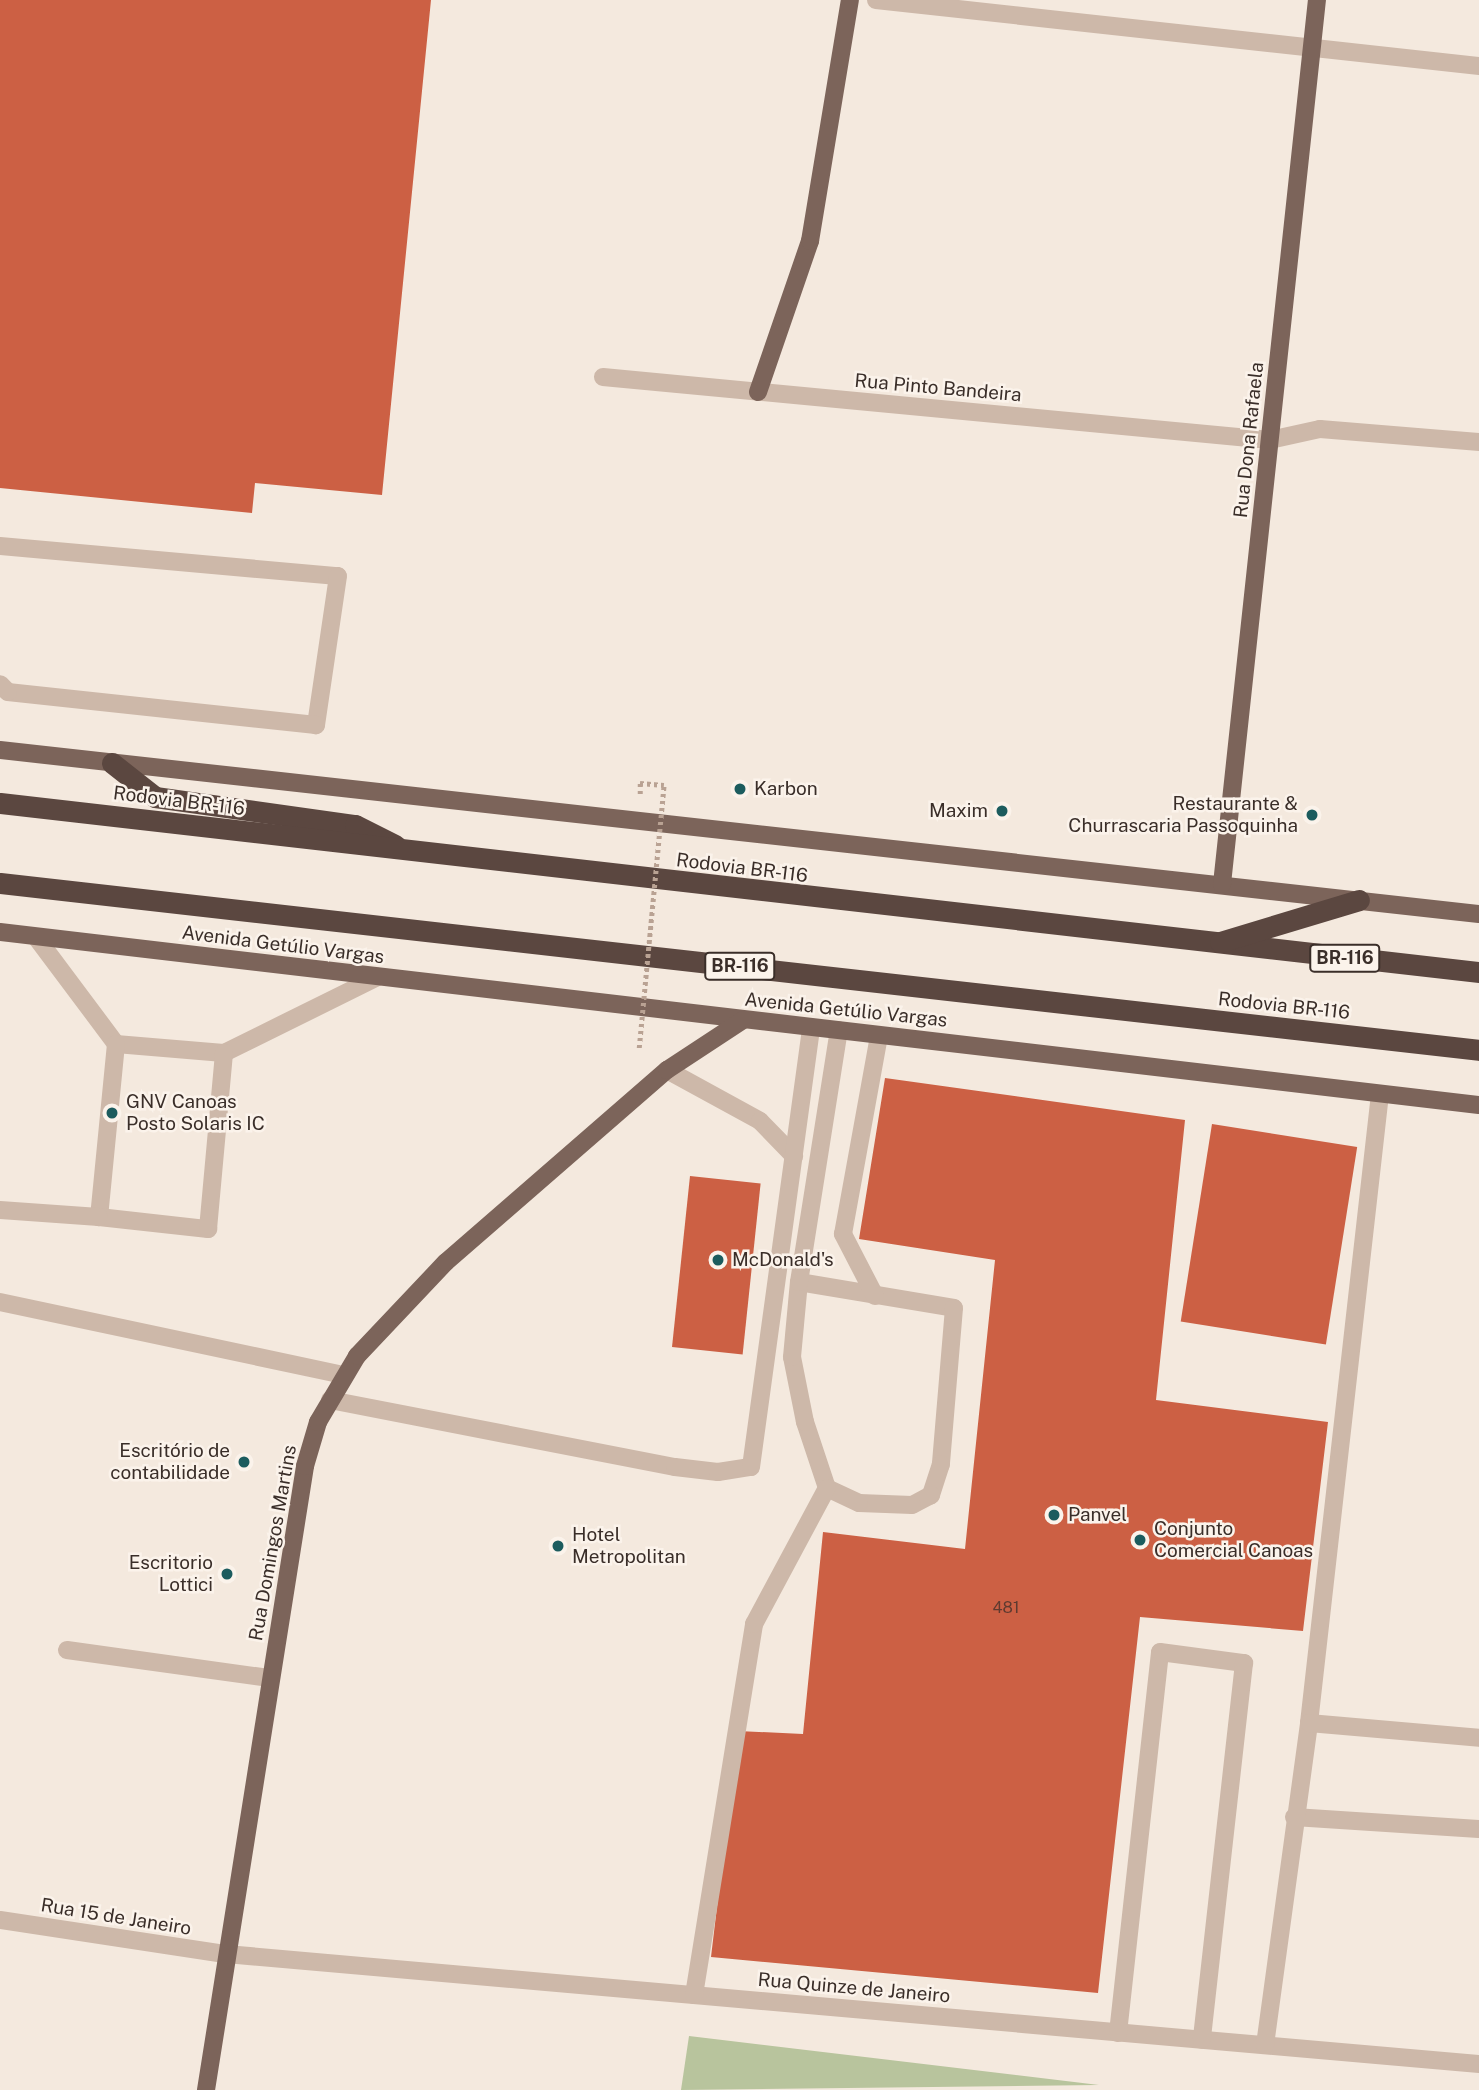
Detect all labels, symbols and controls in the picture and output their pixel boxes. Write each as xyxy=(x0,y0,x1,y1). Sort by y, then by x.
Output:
street label: Rua Dona Rafaela xyxy=(1229,361,1269,519)
street label: Rua Pinto Bandeira xyxy=(854,369,1022,407)
place label: Karbon xyxy=(754,778,818,800)
marker: Karbon xyxy=(732,781,748,797)
street label: Rodovia BR-116 xyxy=(112,782,246,820)
place label: Restaurante & Churrascaria Passoquinha xyxy=(1068,793,1298,837)
place label: Maxim xyxy=(929,800,988,822)
marker: Maxim xyxy=(994,803,1010,819)
marker: Restaurante & Churrascaria Passoquinha xyxy=(1304,807,1320,823)
street label: Rodovia BR-116 xyxy=(675,849,809,887)
street label: Avenida Getúlio Vargas xyxy=(180,921,386,969)
road number: BR-116 xyxy=(1308,944,1382,973)
road number: BR-116 xyxy=(703,951,777,981)
street label: Avenida Getúlio Vargas xyxy=(743,988,949,1032)
street label: Rodovia BR-116 xyxy=(1217,988,1351,1024)
place label: GNV Canoas Posto Solaris IC xyxy=(126,1091,265,1135)
marker: GNV Canoas Posto Solaris IC xyxy=(104,1105,120,1121)
place label: McDonald's xyxy=(732,1249,834,1271)
marker: McDonald's xyxy=(710,1252,726,1268)
place label: Escritório de contabilidade xyxy=(110,1440,230,1484)
street label: Rua Domingos Martins xyxy=(245,1443,301,1643)
marker: Escritório de contabilidade xyxy=(236,1454,252,1470)
place label: Panvel xyxy=(1068,1504,1127,1526)
marker: Panvel xyxy=(1046,1507,1062,1523)
place label: Conjunto Comercial Canoas xyxy=(1154,1518,1313,1562)
place label: Hotel Metropolitan xyxy=(572,1524,686,1568)
marker: Conjunto Comercial Canoas xyxy=(1132,1532,1148,1548)
marker: Hotel Metropolitan xyxy=(550,1538,566,1554)
place label: Escritorio Lottici xyxy=(129,1552,213,1596)
marker: Escritorio Lottici xyxy=(219,1566,235,1582)
house number: 481 xyxy=(993,1598,1019,1618)
street label: Rua 15 de Janeiro xyxy=(39,1894,193,1940)
street label: Rua Quinze de Janeiro xyxy=(757,1968,951,2008)

